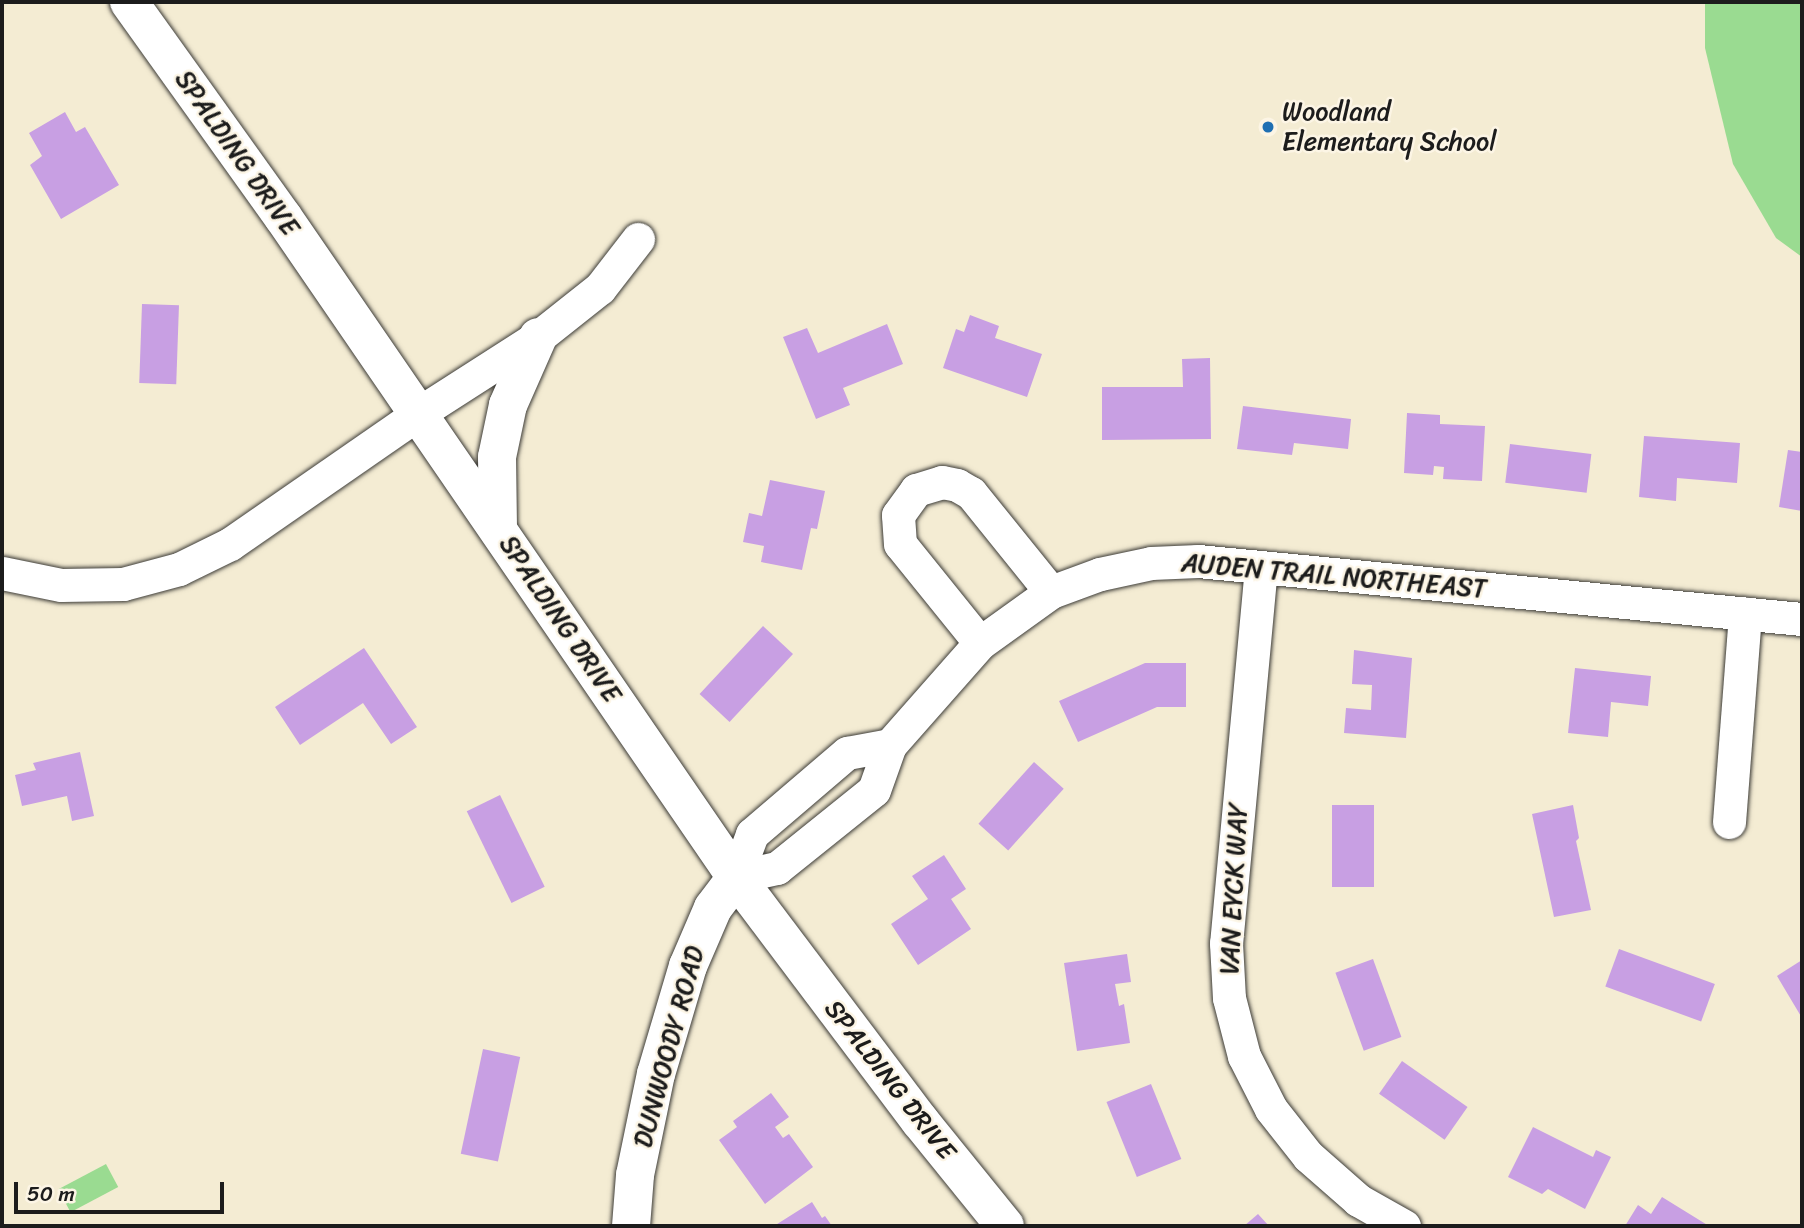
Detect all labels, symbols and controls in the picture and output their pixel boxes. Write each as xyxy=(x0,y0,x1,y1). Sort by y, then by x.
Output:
street label: SPALDING DRIVE xyxy=(168,63,306,243)
place label: Woodland Elementary School xyxy=(1282,96,1497,158)
marker: Woodland Elementary School xyxy=(1260,119,1276,135)
street label: SPALDING DRIVE xyxy=(492,529,628,709)
street label: AUDEN TRAIL NORTHEAST xyxy=(1180,547,1488,605)
street label: VAN EYCK WAY xyxy=(1214,804,1254,974)
street label: DUNWOODY ROAD xyxy=(627,943,711,1151)
street label: SPALDING DRIVE xyxy=(817,993,963,1167)
scale bar xyxy=(18,1168,228,1212)
text: 50 m xyxy=(27,1175,75,1213)

